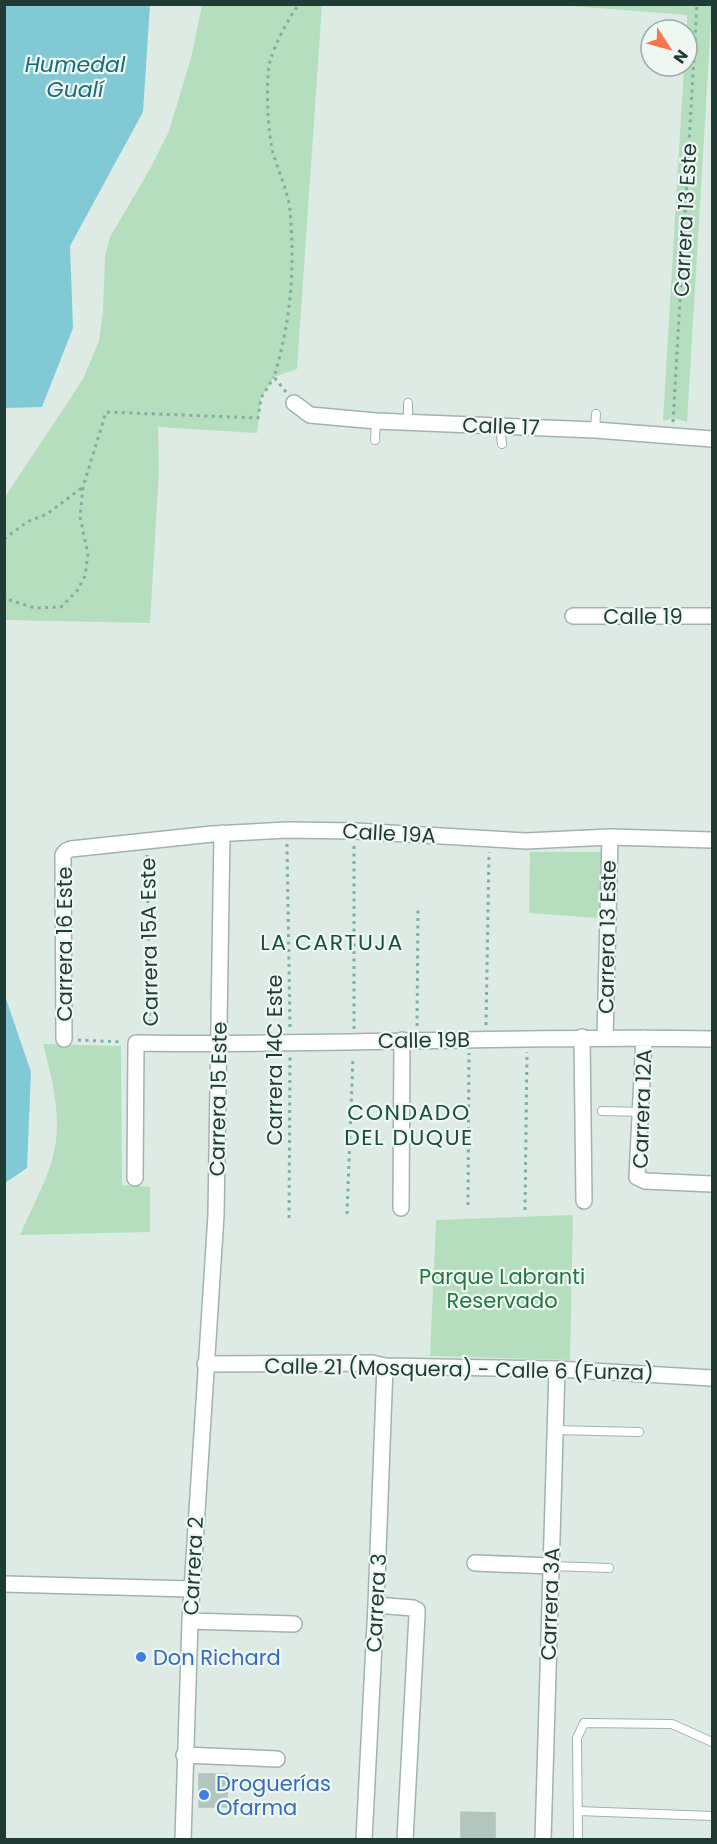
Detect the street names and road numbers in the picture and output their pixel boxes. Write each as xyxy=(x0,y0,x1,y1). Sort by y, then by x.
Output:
street label: Carrera 13 Este xyxy=(666,142,704,298)
street label: Calle 17 xyxy=(462,410,540,442)
street label: Calle 19 xyxy=(603,602,683,631)
street label: Calle 19A xyxy=(342,816,436,850)
street label: Carrera 15A Este xyxy=(133,857,165,1027)
street label: Carrera 13 Este xyxy=(591,860,623,1014)
street label: Carrera 16 Este xyxy=(50,867,79,1021)
street label: Carrera 14C Este xyxy=(260,975,289,1145)
street label: Carrera 15 Este xyxy=(202,1021,234,1177)
street label: Calle 19B xyxy=(378,1025,470,1055)
street label: Carrera 12A xyxy=(625,1049,659,1169)
street label: Calle 21 (Mosquera) - Calle 6 (Funza) xyxy=(264,1351,654,1387)
street label: Carrera 2 xyxy=(176,1516,210,1616)
street label: Carrera 3A xyxy=(534,1547,566,1661)
street label: Carrera 3 xyxy=(359,1553,393,1653)

